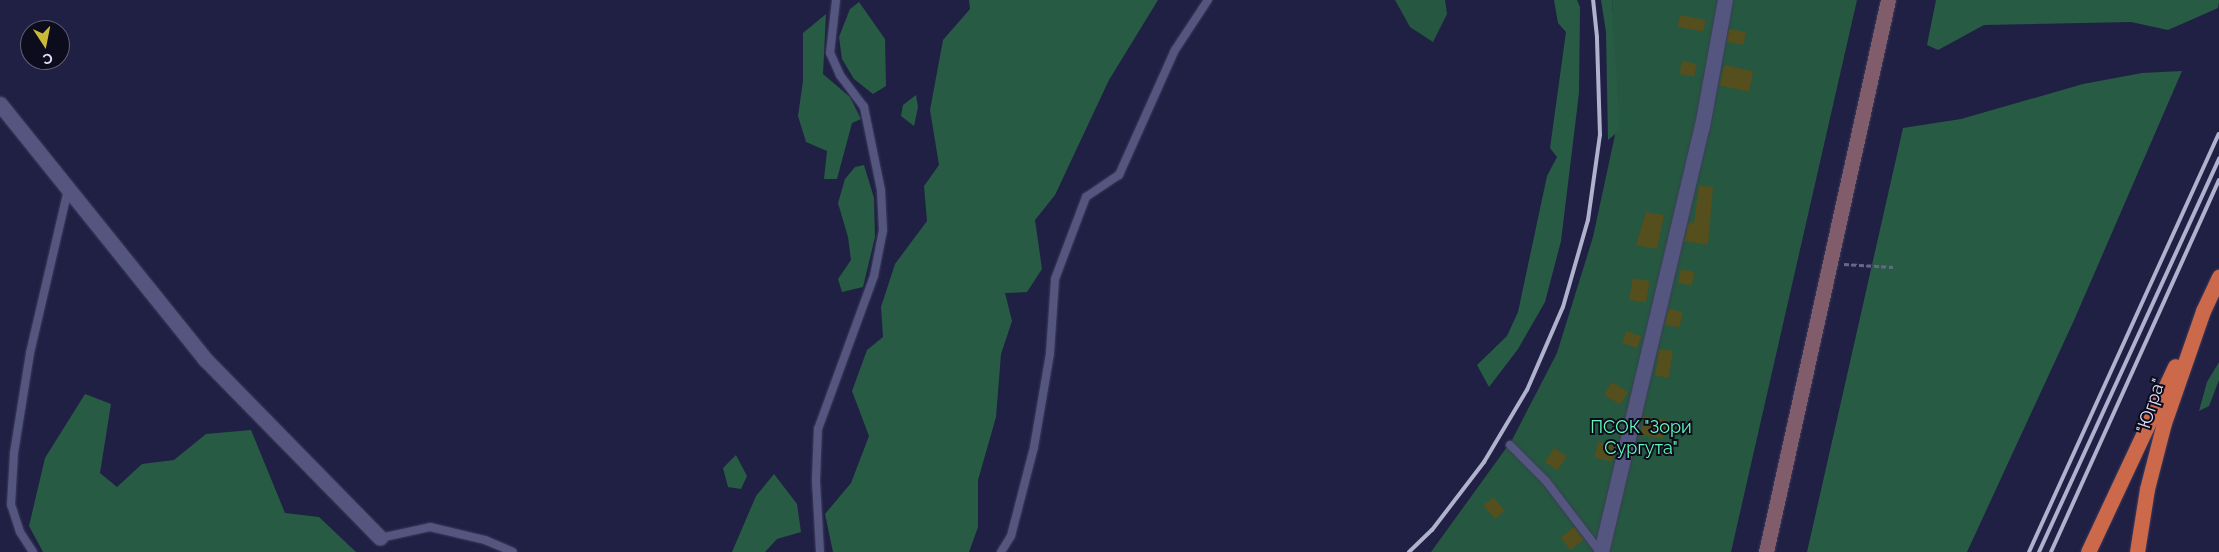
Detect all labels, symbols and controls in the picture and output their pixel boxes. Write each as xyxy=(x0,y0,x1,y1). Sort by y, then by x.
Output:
north arrow xyxy=(20,20,70,70)
text: С xyxy=(41,50,54,68)
street label: "Югра" xyxy=(2132,376,2170,436)
park label: ПСОК "Зори Сургута" xyxy=(1590,417,1692,459)

